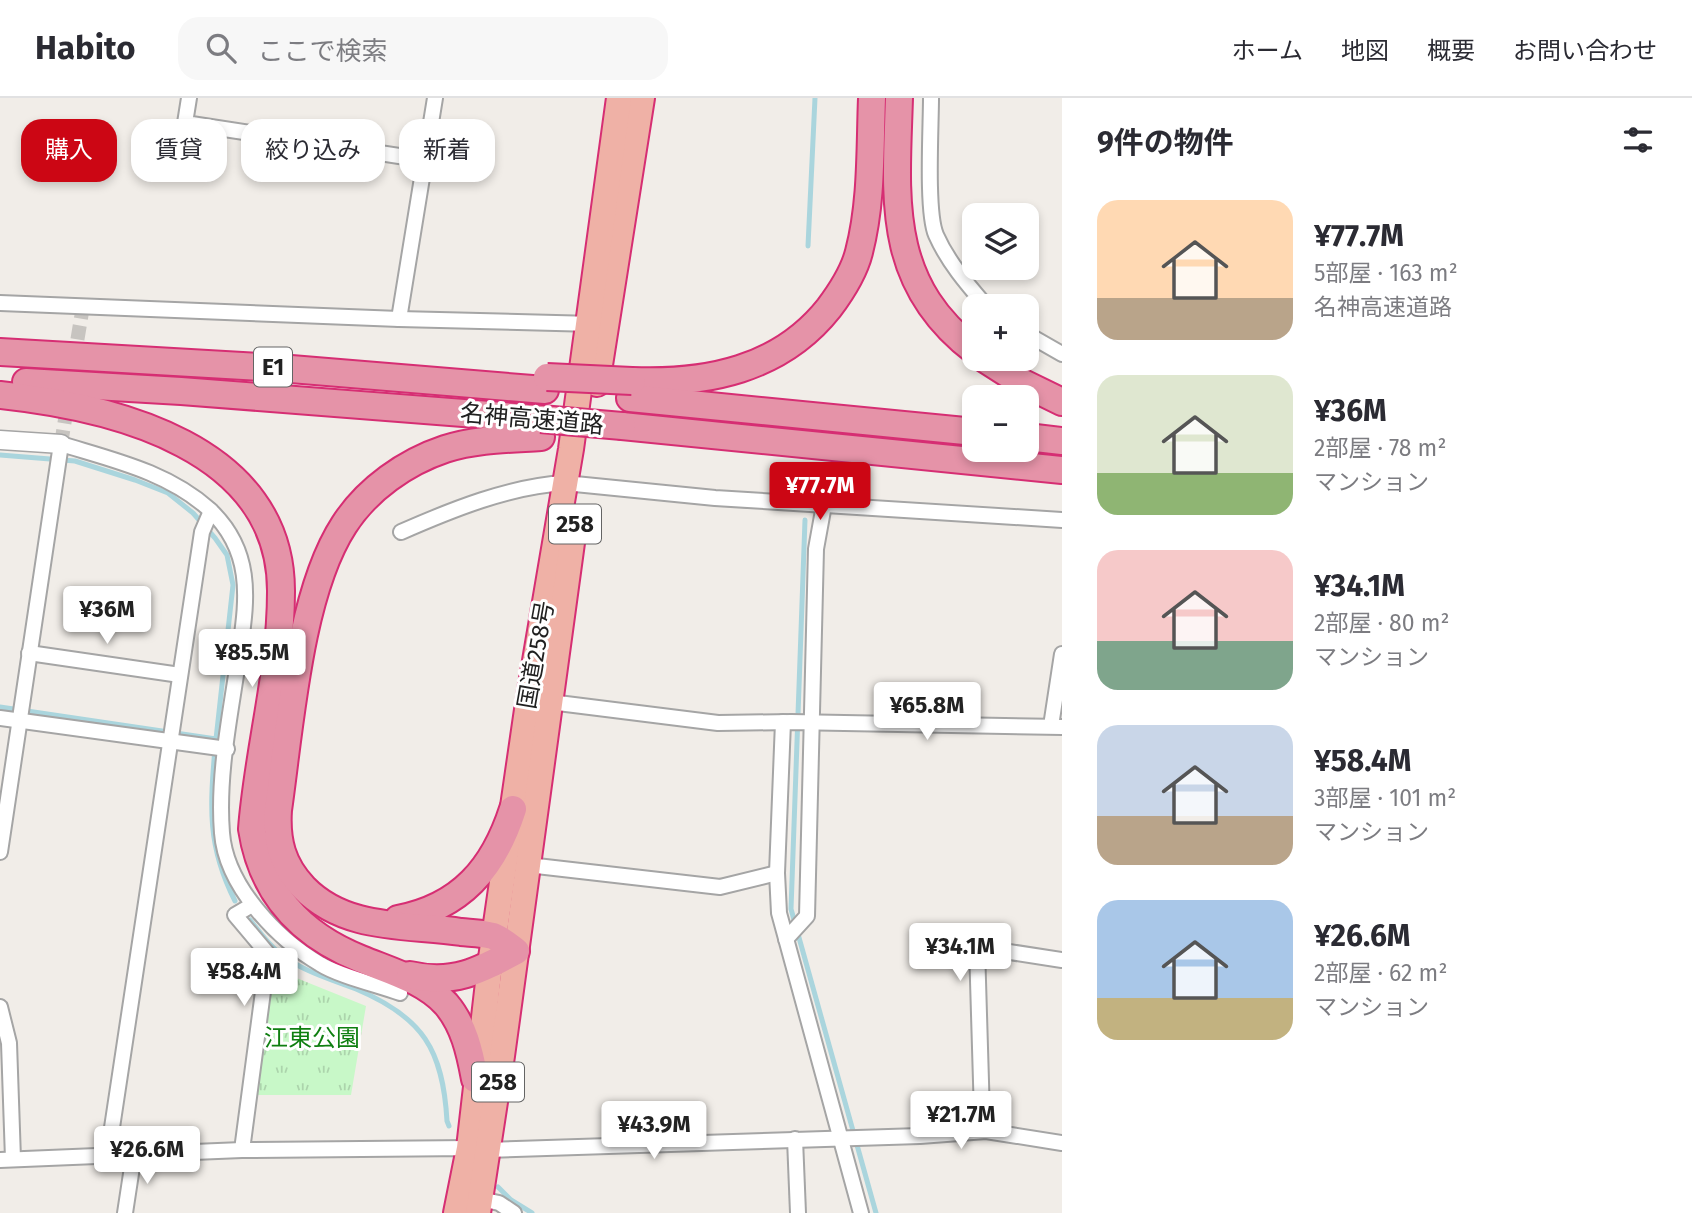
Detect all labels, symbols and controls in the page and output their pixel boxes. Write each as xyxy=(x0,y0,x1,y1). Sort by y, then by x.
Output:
search box xyxy=(178,17,668,80)
text: Habito xyxy=(35,28,136,68)
icon: search xyxy=(202,29,240,67)
text: ここで検索 xyxy=(258,36,388,67)
text: ホーム xyxy=(1232,37,1303,65)
text: 地図 xyxy=(1341,37,1389,65)
text: 概要 xyxy=(1427,37,1475,65)
text: お問い合わせ xyxy=(1513,37,1657,65)
chip: 購入 xyxy=(21,119,117,182)
chip: 賃貸 xyxy=(131,119,227,182)
chip: 絞り込み xyxy=(241,119,385,182)
chip: 新着 xyxy=(399,119,495,182)
icon: filters xyxy=(1619,121,1657,159)
text: 9件の物件 xyxy=(1097,125,1234,161)
map controls xyxy=(962,203,1039,462)
button: layers xyxy=(962,203,1039,280)
text: ¥77.7M xyxy=(1314,218,1404,254)
icon: home xyxy=(1153,228,1237,312)
text: 5部屋 · 163 m² xyxy=(1314,259,1458,287)
text: 名神高速道路 xyxy=(1314,293,1452,321)
button: + xyxy=(962,294,1039,371)
road number: E1 xyxy=(254,348,292,386)
button: − xyxy=(962,385,1039,462)
text: ¥36M xyxy=(1314,393,1387,429)
street label: 名神高速道路 xyxy=(459,399,605,439)
icon: home xyxy=(1153,403,1237,487)
text: 2部屋 · 78 m² xyxy=(1314,434,1446,462)
pin: ¥77.7M xyxy=(763,462,877,522)
text: マンション xyxy=(1314,468,1429,496)
text: ¥77.7M xyxy=(786,471,854,499)
road number: 258 xyxy=(549,504,601,544)
text: ¥34.1M xyxy=(1314,568,1405,604)
icon: home xyxy=(1153,578,1237,662)
pin: ¥36M xyxy=(66,587,148,646)
text: ¥36M xyxy=(79,595,135,623)
street label: 国道258号 xyxy=(513,599,559,711)
text: 2部屋 · 80 m² xyxy=(1314,609,1450,637)
pin: ¥85.5M xyxy=(195,630,309,689)
text: ¥85.5M xyxy=(215,638,289,666)
text: マンション xyxy=(1314,643,1429,671)
pin: ¥65.8M xyxy=(870,682,984,742)
text: ¥65.8M xyxy=(890,691,964,719)
text: ¥58.4M xyxy=(1314,743,1411,779)
icon: home xyxy=(1153,753,1237,837)
text: 3部屋 · 101 m² xyxy=(1314,784,1456,812)
text: マンション xyxy=(1314,818,1429,846)
text: ¥26.6M xyxy=(1314,918,1410,954)
pin: ¥34.1M xyxy=(903,924,1017,983)
icon: home xyxy=(1153,928,1237,1012)
text: ¥34.1M xyxy=(925,932,995,960)
pin: ¥58.4M xyxy=(187,948,301,1008)
text: ¥58.4M xyxy=(207,957,281,985)
text: 2部屋 · 62 m² xyxy=(1314,959,1447,987)
text: マンション xyxy=(1314,993,1429,1021)
park label: 江東公園 xyxy=(264,1024,360,1052)
road number: 258 xyxy=(472,1063,524,1102)
pin: ¥21.7M xyxy=(904,1091,1018,1151)
text: ¥21.7M xyxy=(926,1100,996,1128)
pin: ¥43.9M xyxy=(597,1102,711,1161)
text: ¥43.9M xyxy=(617,1110,691,1138)
pin: ¥26.6M xyxy=(90,1126,204,1186)
text: ¥26.6M xyxy=(110,1135,184,1163)

